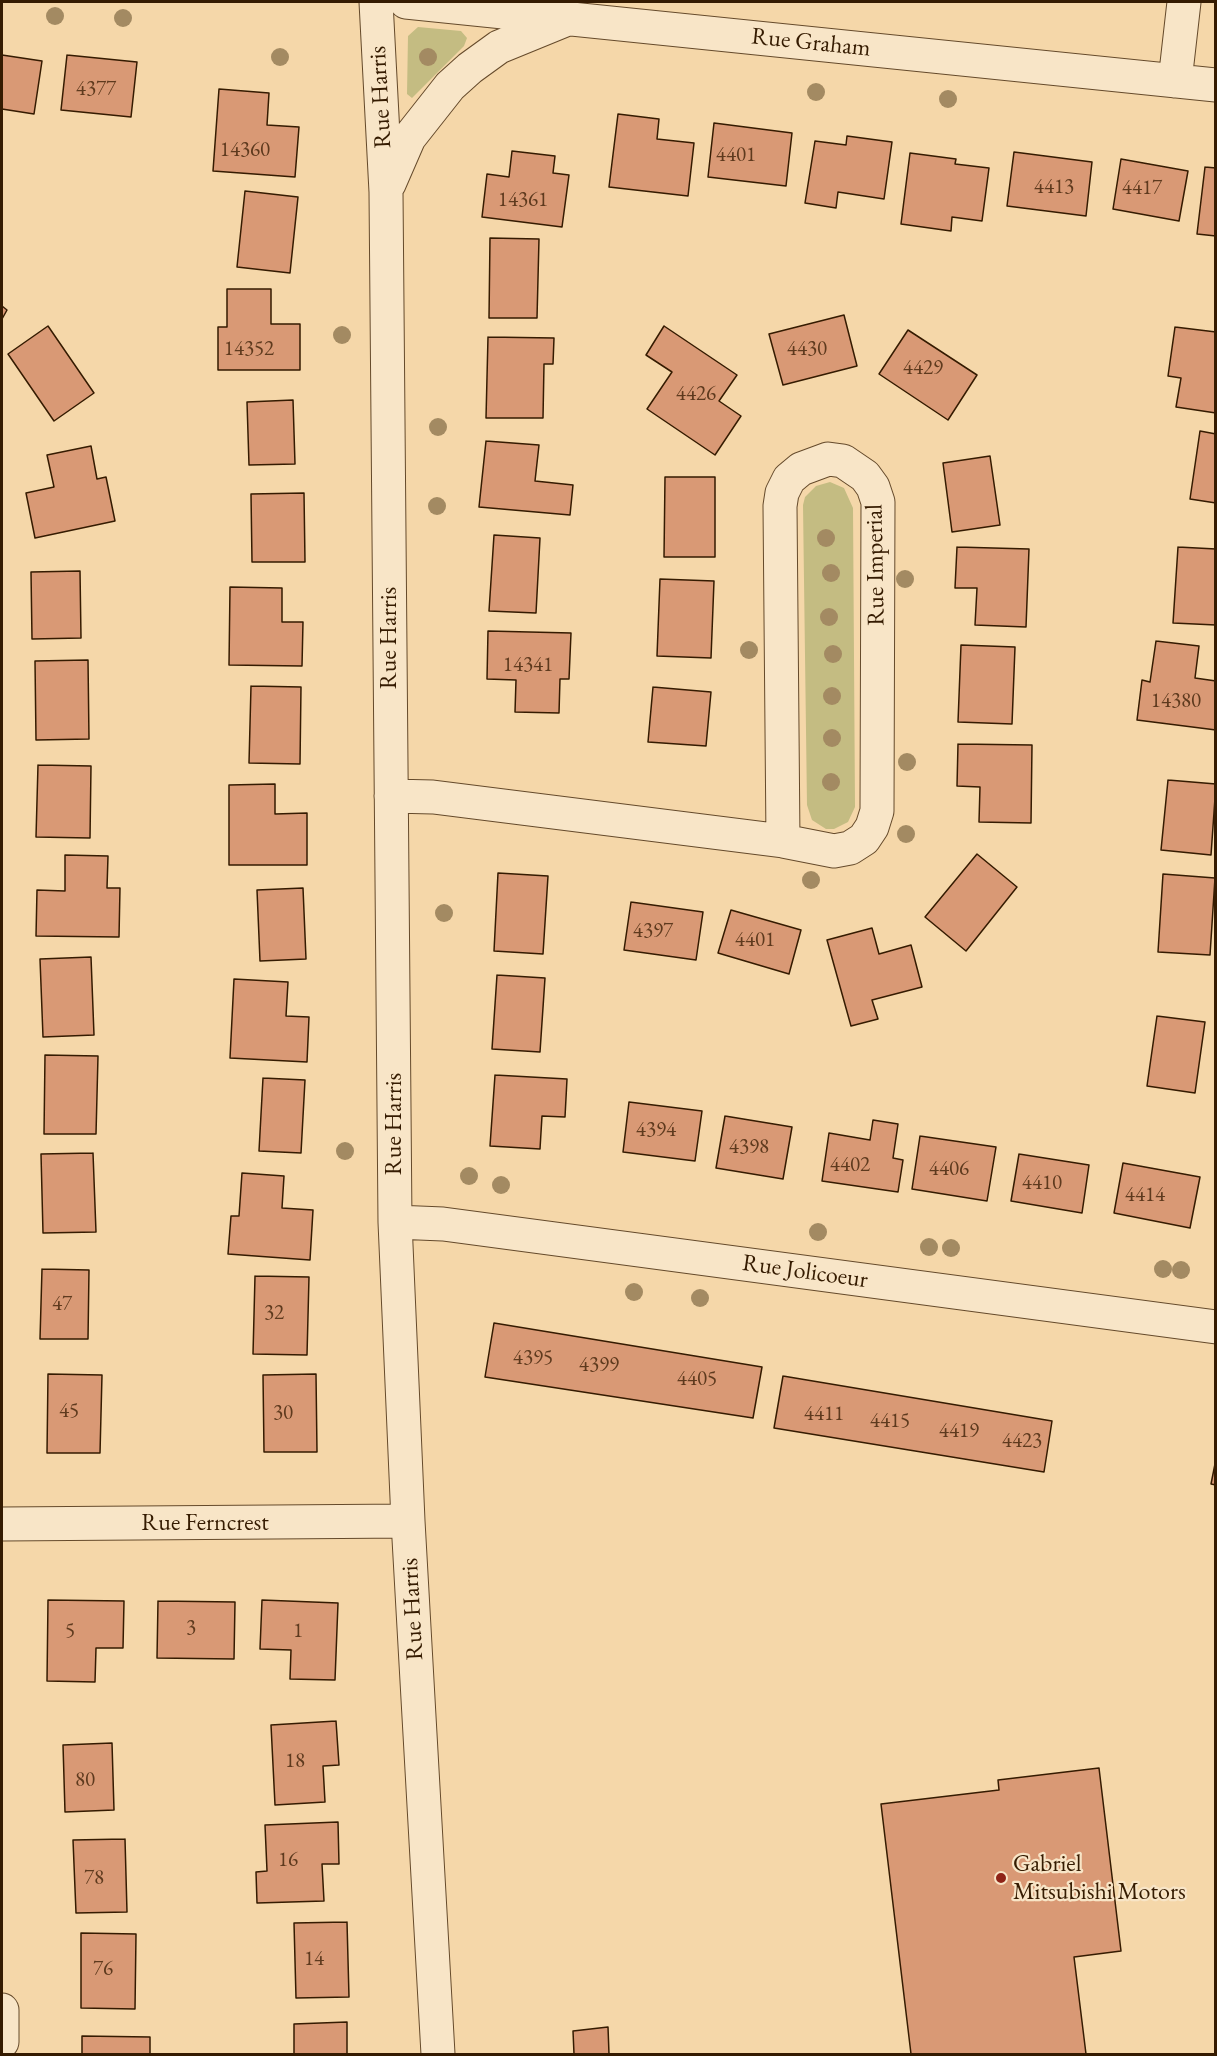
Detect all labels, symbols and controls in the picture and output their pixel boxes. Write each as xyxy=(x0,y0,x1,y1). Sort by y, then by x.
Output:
street label: Rue Graham xyxy=(750,22,872,64)
street label: Rue Harris xyxy=(364,45,398,149)
house number: 4377 xyxy=(76,76,116,102)
house number: 14360 xyxy=(220,137,270,163)
house number: 4401 xyxy=(716,142,756,168)
house number: 4413 xyxy=(1034,174,1074,200)
house number: 4417 xyxy=(1122,175,1162,201)
house number: 14361 xyxy=(498,187,548,213)
house number: 14352 xyxy=(224,336,274,362)
house number: 4430 xyxy=(787,336,827,362)
house number: 4429 xyxy=(903,355,943,381)
house number: 4426 xyxy=(676,381,716,407)
street label: Rue Imperial xyxy=(861,504,891,626)
street label: Rue Harris xyxy=(375,587,403,689)
house number: 14341 xyxy=(503,652,553,678)
house number: 14380 xyxy=(1151,688,1201,714)
house number: 4397 xyxy=(633,918,673,944)
house number: 4401 xyxy=(735,927,775,953)
street label: Rue Harris xyxy=(380,1073,408,1175)
house number: 4394 xyxy=(636,1117,676,1143)
house number: 4398 xyxy=(729,1134,769,1160)
house number: 4402 xyxy=(830,1152,870,1178)
house number: 4406 xyxy=(929,1156,969,1182)
house number: 4410 xyxy=(1022,1170,1062,1196)
house number: 4414 xyxy=(1125,1182,1165,1208)
street label: Rue Jolicoeur xyxy=(740,1249,870,1295)
house number: 47 xyxy=(52,1291,72,1317)
house number: 32 xyxy=(264,1300,284,1326)
house number: 4395 xyxy=(513,1345,553,1371)
house number: 4399 xyxy=(579,1352,619,1378)
house number: 4405 xyxy=(677,1366,717,1392)
house number: 45 xyxy=(59,1398,79,1424)
house number: 30 xyxy=(273,1400,293,1426)
house number: 4411 xyxy=(804,1401,844,1427)
house number: 4415 xyxy=(870,1408,910,1434)
house number: 4419 xyxy=(939,1418,979,1444)
house number: 4423 xyxy=(1002,1428,1042,1454)
street label: Rue Ferncrest xyxy=(141,1509,269,1537)
street label: Rue Harris xyxy=(396,1557,430,1661)
house number: 3 xyxy=(186,1615,196,1641)
house number: 5 xyxy=(65,1618,75,1644)
house number: 1 xyxy=(293,1618,303,1644)
house number: 18 xyxy=(285,1748,305,1774)
house number: 80 xyxy=(75,1767,95,1793)
house number: 16 xyxy=(278,1847,298,1873)
place label: Gabriel Mitsubishi Motors xyxy=(1013,1850,1186,1906)
house number: 78 xyxy=(84,1865,104,1891)
marker: Gabriel Mitsubishi Motors xyxy=(994,1871,1008,1885)
house number: 14 xyxy=(304,1946,324,1972)
house number: 76 xyxy=(93,1956,113,1982)

